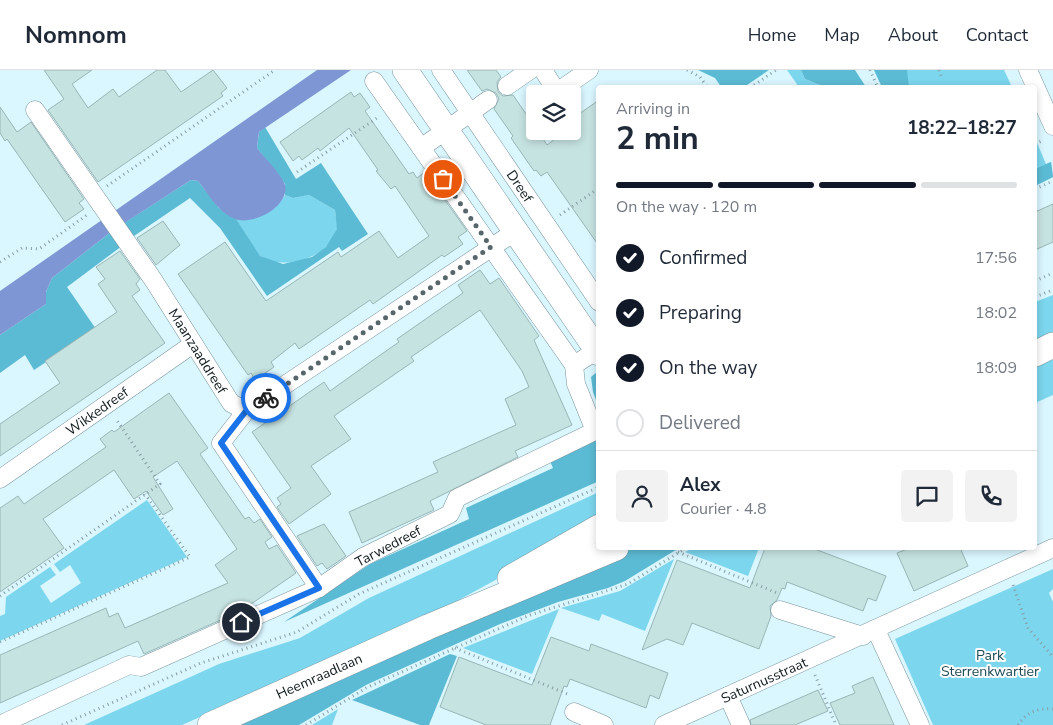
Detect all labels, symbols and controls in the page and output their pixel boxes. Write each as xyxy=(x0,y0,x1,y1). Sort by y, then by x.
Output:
text: Nomnom xyxy=(25,19,127,51)
text: Home xyxy=(748,23,796,47)
text: Map xyxy=(824,23,860,47)
text: About xyxy=(888,23,938,47)
text: Contact xyxy=(966,23,1028,47)
map controls xyxy=(526,85,581,140)
button: layers xyxy=(526,85,581,140)
text: Arriving in xyxy=(616,98,690,120)
text: 18:22–18:27 xyxy=(907,115,1017,141)
text: 2 min xyxy=(616,117,699,160)
pin xyxy=(422,158,464,200)
icon: bag xyxy=(429,165,457,193)
street label: Dreef xyxy=(502,167,537,206)
text: On the way · 120 m xyxy=(616,196,757,218)
icon: check xyxy=(616,244,644,272)
text: Confirmed xyxy=(659,245,747,271)
text: 17:56 xyxy=(975,247,1017,269)
icon: check xyxy=(616,299,644,327)
text: Preparing xyxy=(659,300,742,326)
text: 18:02 xyxy=(975,302,1017,324)
street label: Maanzaaddreef xyxy=(164,305,231,398)
icon: check xyxy=(616,354,644,382)
text: On the way xyxy=(659,355,757,381)
text: 18:09 xyxy=(975,357,1017,379)
courier xyxy=(241,373,291,423)
street label: Wikkedreef xyxy=(62,383,133,440)
icon: bike xyxy=(252,384,280,412)
text: Delivered xyxy=(659,410,741,436)
button: person xyxy=(616,470,668,522)
button: chat xyxy=(901,470,953,522)
button: phone xyxy=(965,470,1017,522)
text: Alex xyxy=(680,472,721,498)
text: Courier · 4.8 xyxy=(680,498,766,520)
street label: Tarwedreef xyxy=(352,521,425,572)
pin xyxy=(220,601,262,643)
icon: home xyxy=(227,608,255,636)
park label: Park Sterrenkwartier xyxy=(941,646,1039,681)
street label: Heemraadlaan xyxy=(273,649,365,704)
street label: Saturnusstraat xyxy=(718,653,810,708)

